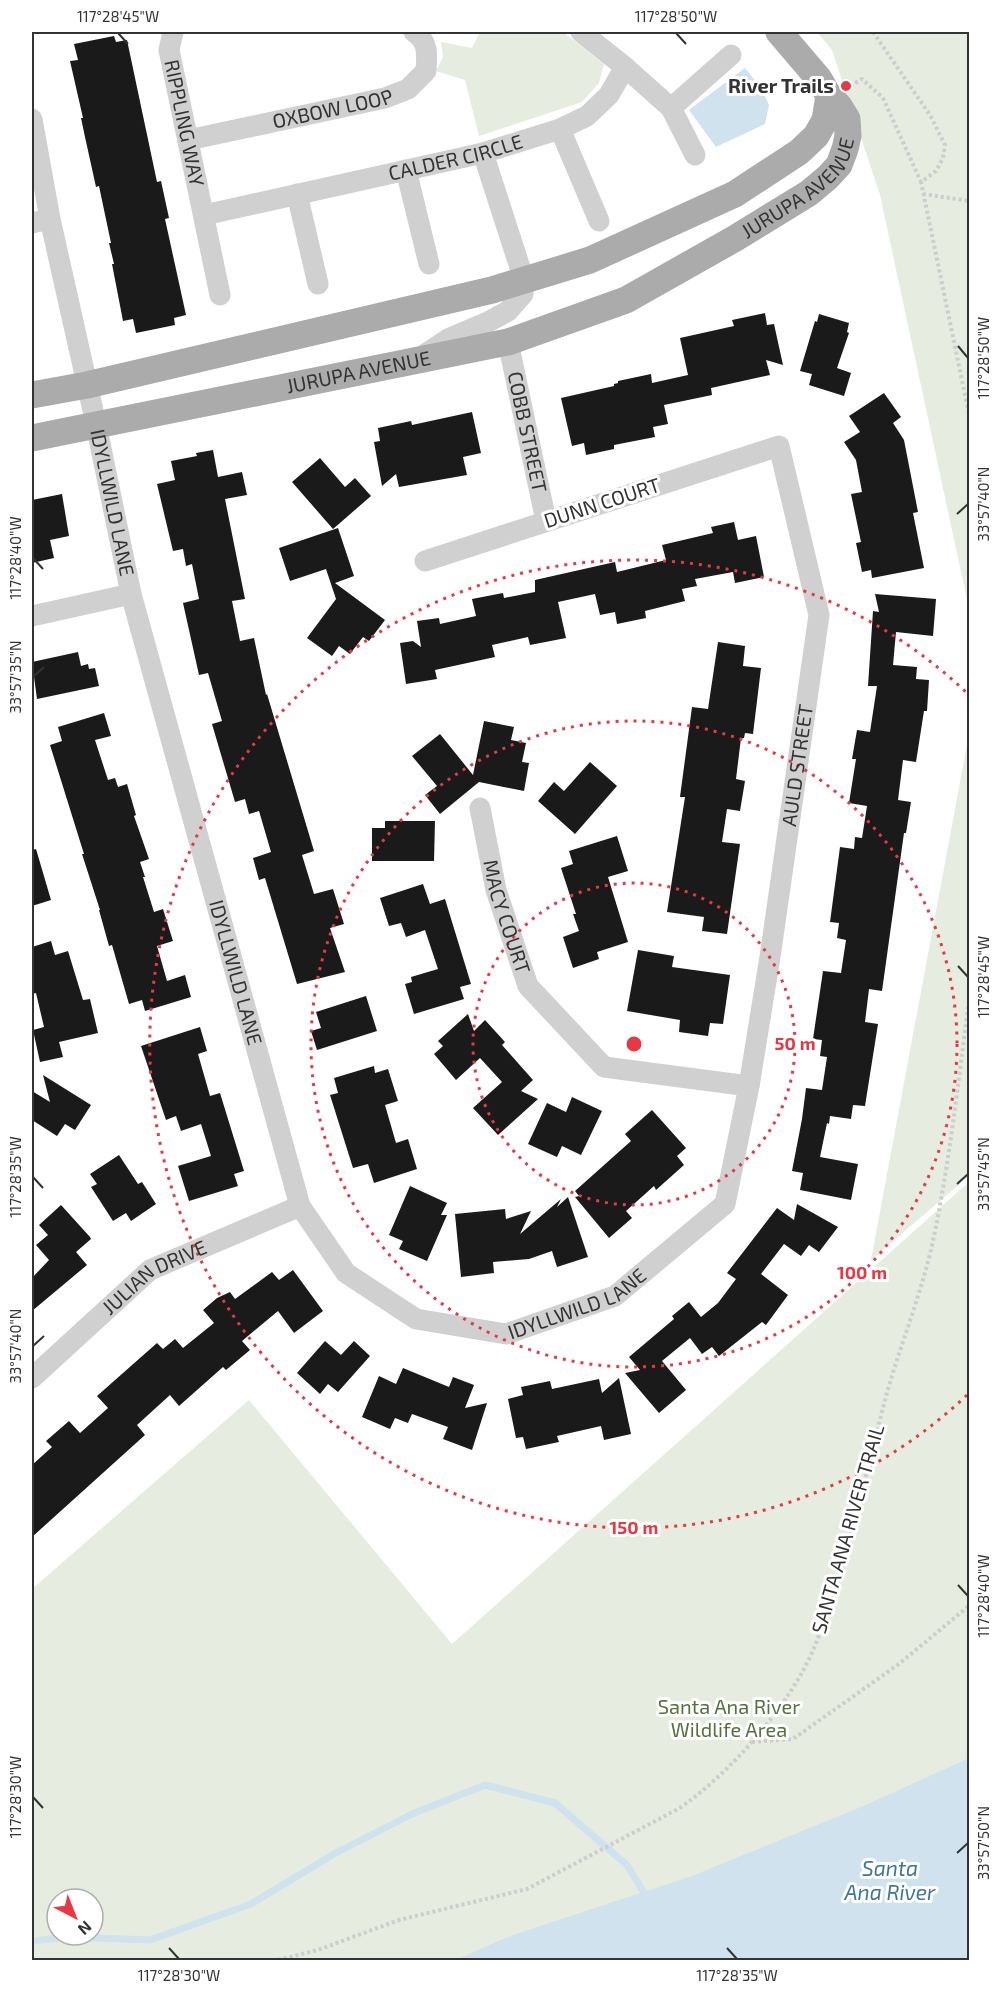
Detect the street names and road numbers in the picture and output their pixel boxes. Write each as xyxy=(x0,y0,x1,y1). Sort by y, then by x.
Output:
street label: RIPPLING WAY xyxy=(160,57,210,189)
street label: OXBOW LOOP xyxy=(270,83,396,133)
street label: CALDER CIRCLE xyxy=(386,128,525,185)
street label: JURUPA AVENUE xyxy=(736,135,858,243)
street label: JURUPA AVENUE xyxy=(284,345,433,397)
street label: COBB STREET xyxy=(504,369,553,495)
street label: IDYLLWILD LANE xyxy=(86,427,140,578)
street label: DUNN COURT xyxy=(540,472,663,532)
street label: AULD STREET xyxy=(776,702,817,828)
street label: MACY COURT xyxy=(479,857,536,977)
street label: IDYLLWILD LANE xyxy=(205,897,268,1048)
street label: JULIAN DRIVE xyxy=(97,1234,210,1319)
street label: IDYLLWILD LANE xyxy=(504,1262,650,1343)
street label: SANTA ANA RIVER TRAIL xyxy=(806,1421,888,1636)

